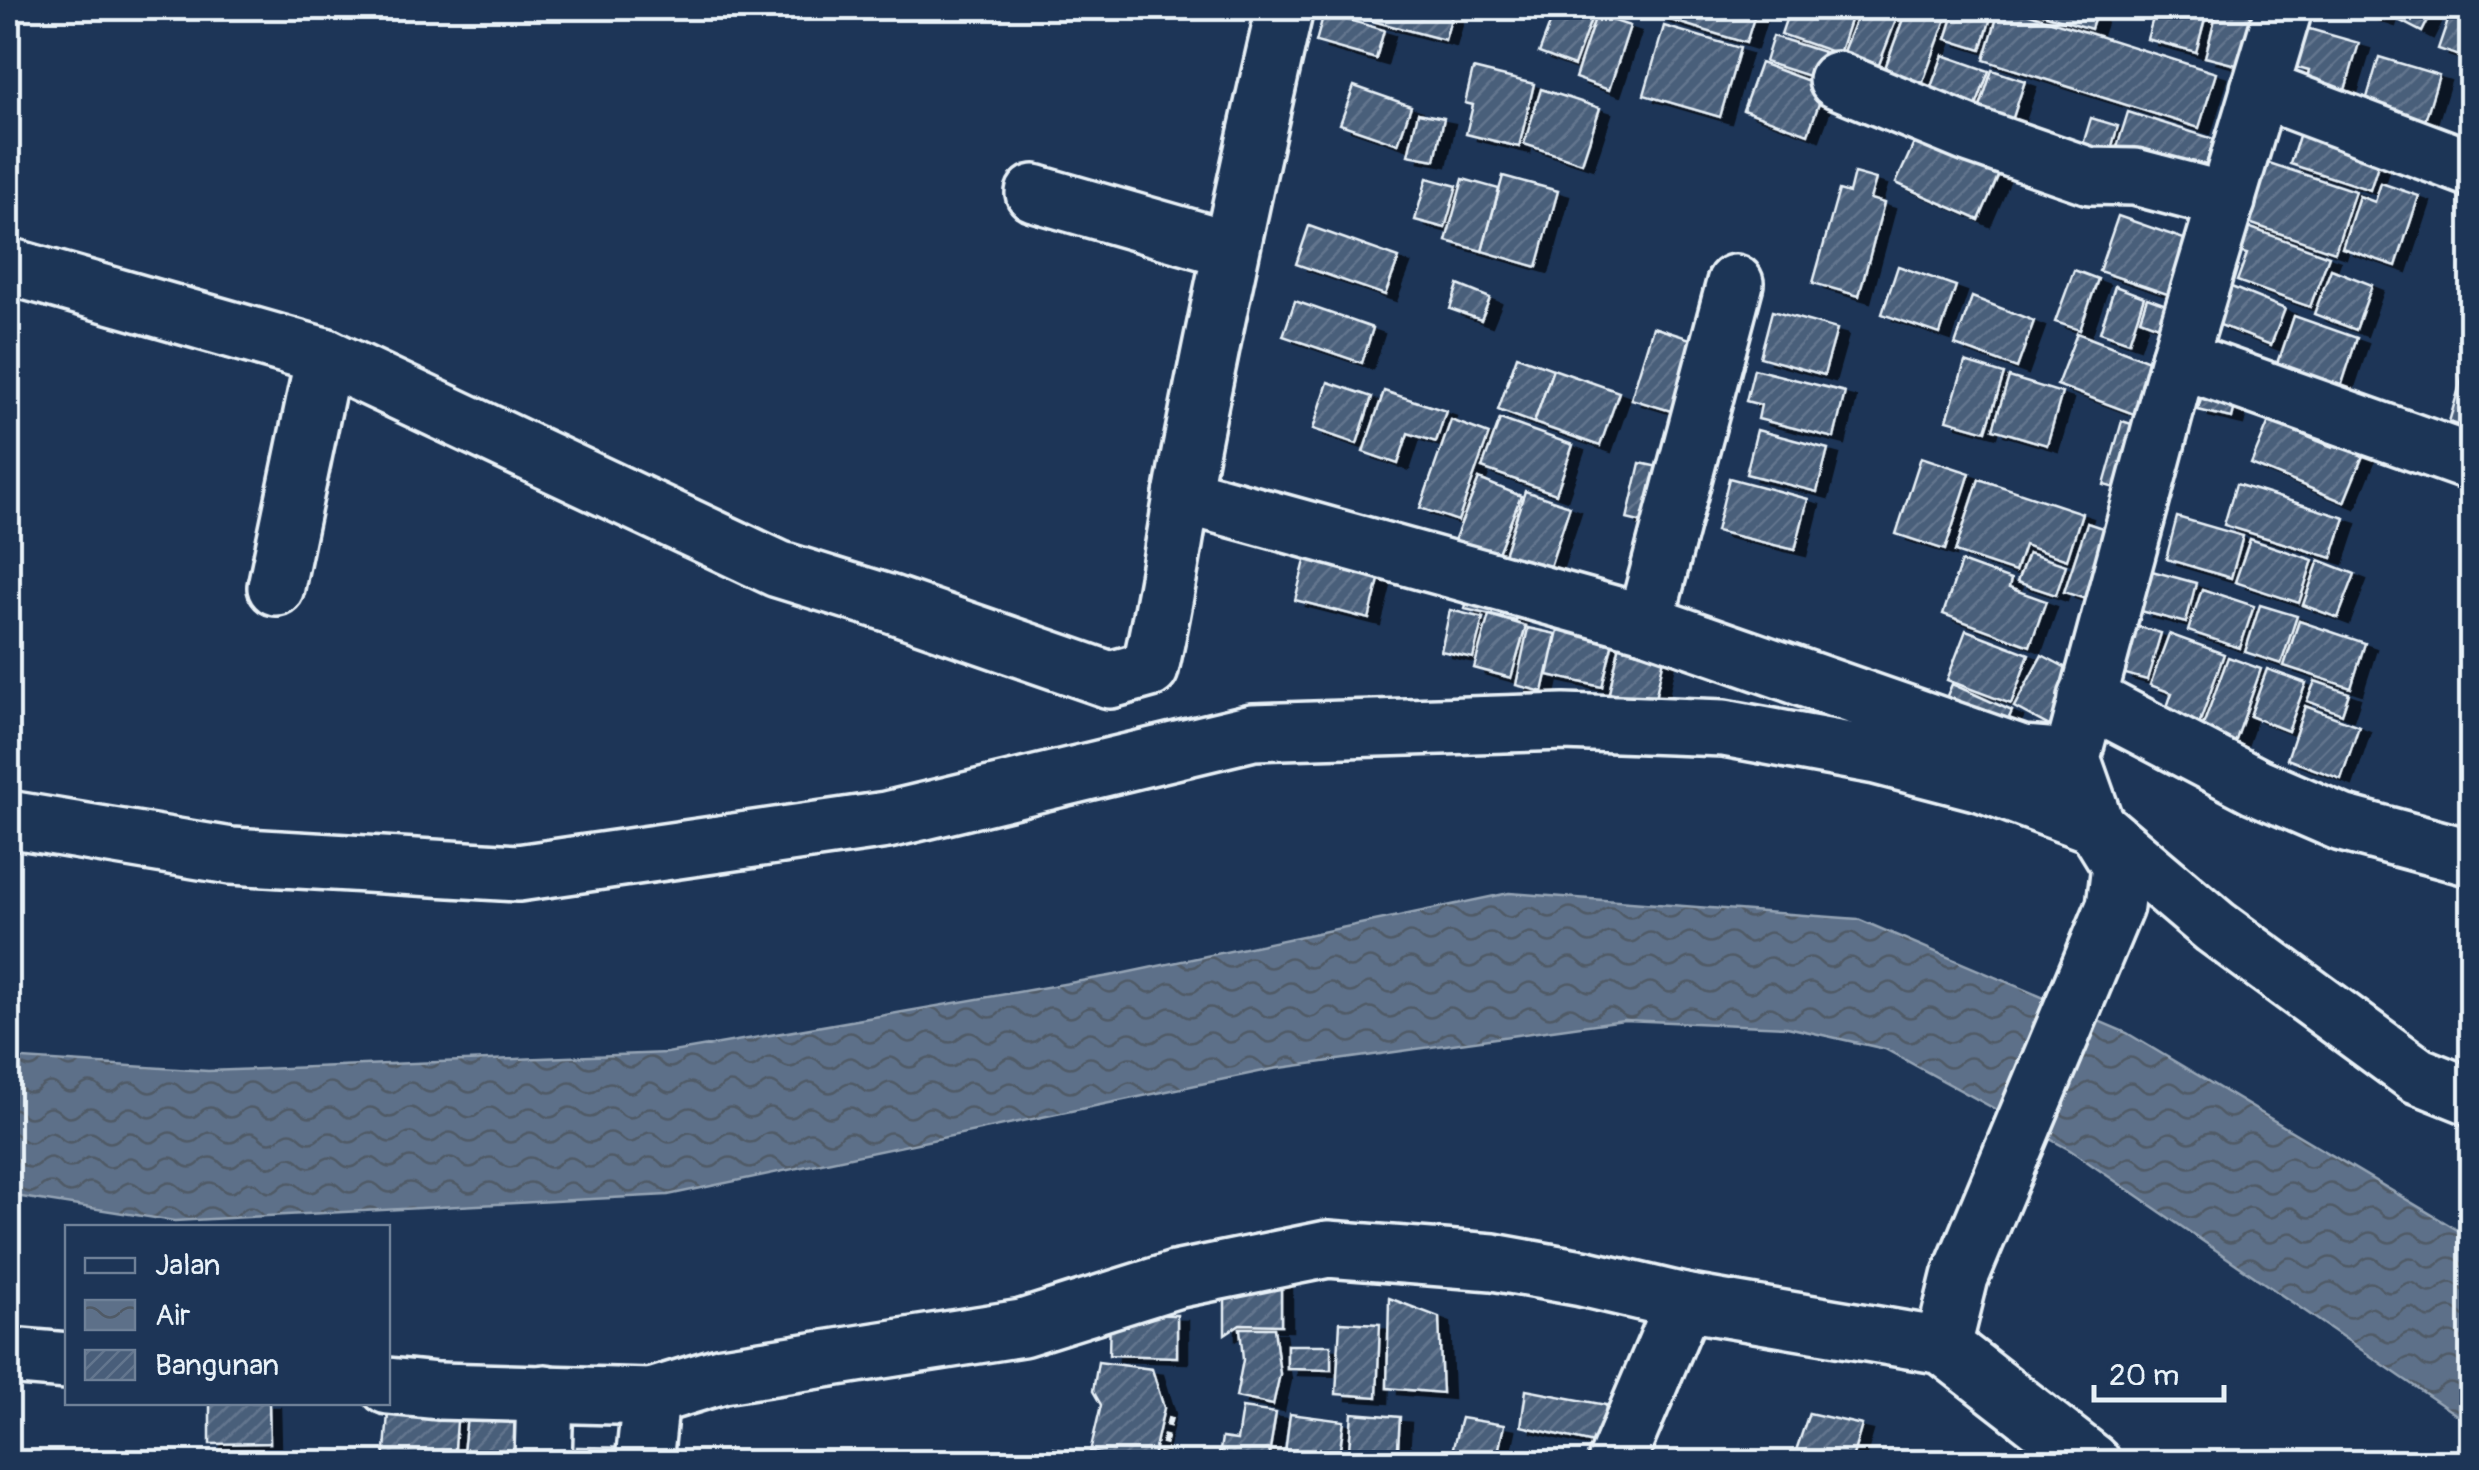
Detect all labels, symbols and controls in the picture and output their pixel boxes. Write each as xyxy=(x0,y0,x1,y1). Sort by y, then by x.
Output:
legend xyxy=(65,1225,390,1405)
text: Jalan xyxy=(155,1247,221,1284)
text: Air xyxy=(155,1297,191,1334)
scale bar xyxy=(2094,1340,2224,1402)
text: Bangunan xyxy=(155,1347,279,1384)
text: 20 m xyxy=(2109,1357,2179,1394)

